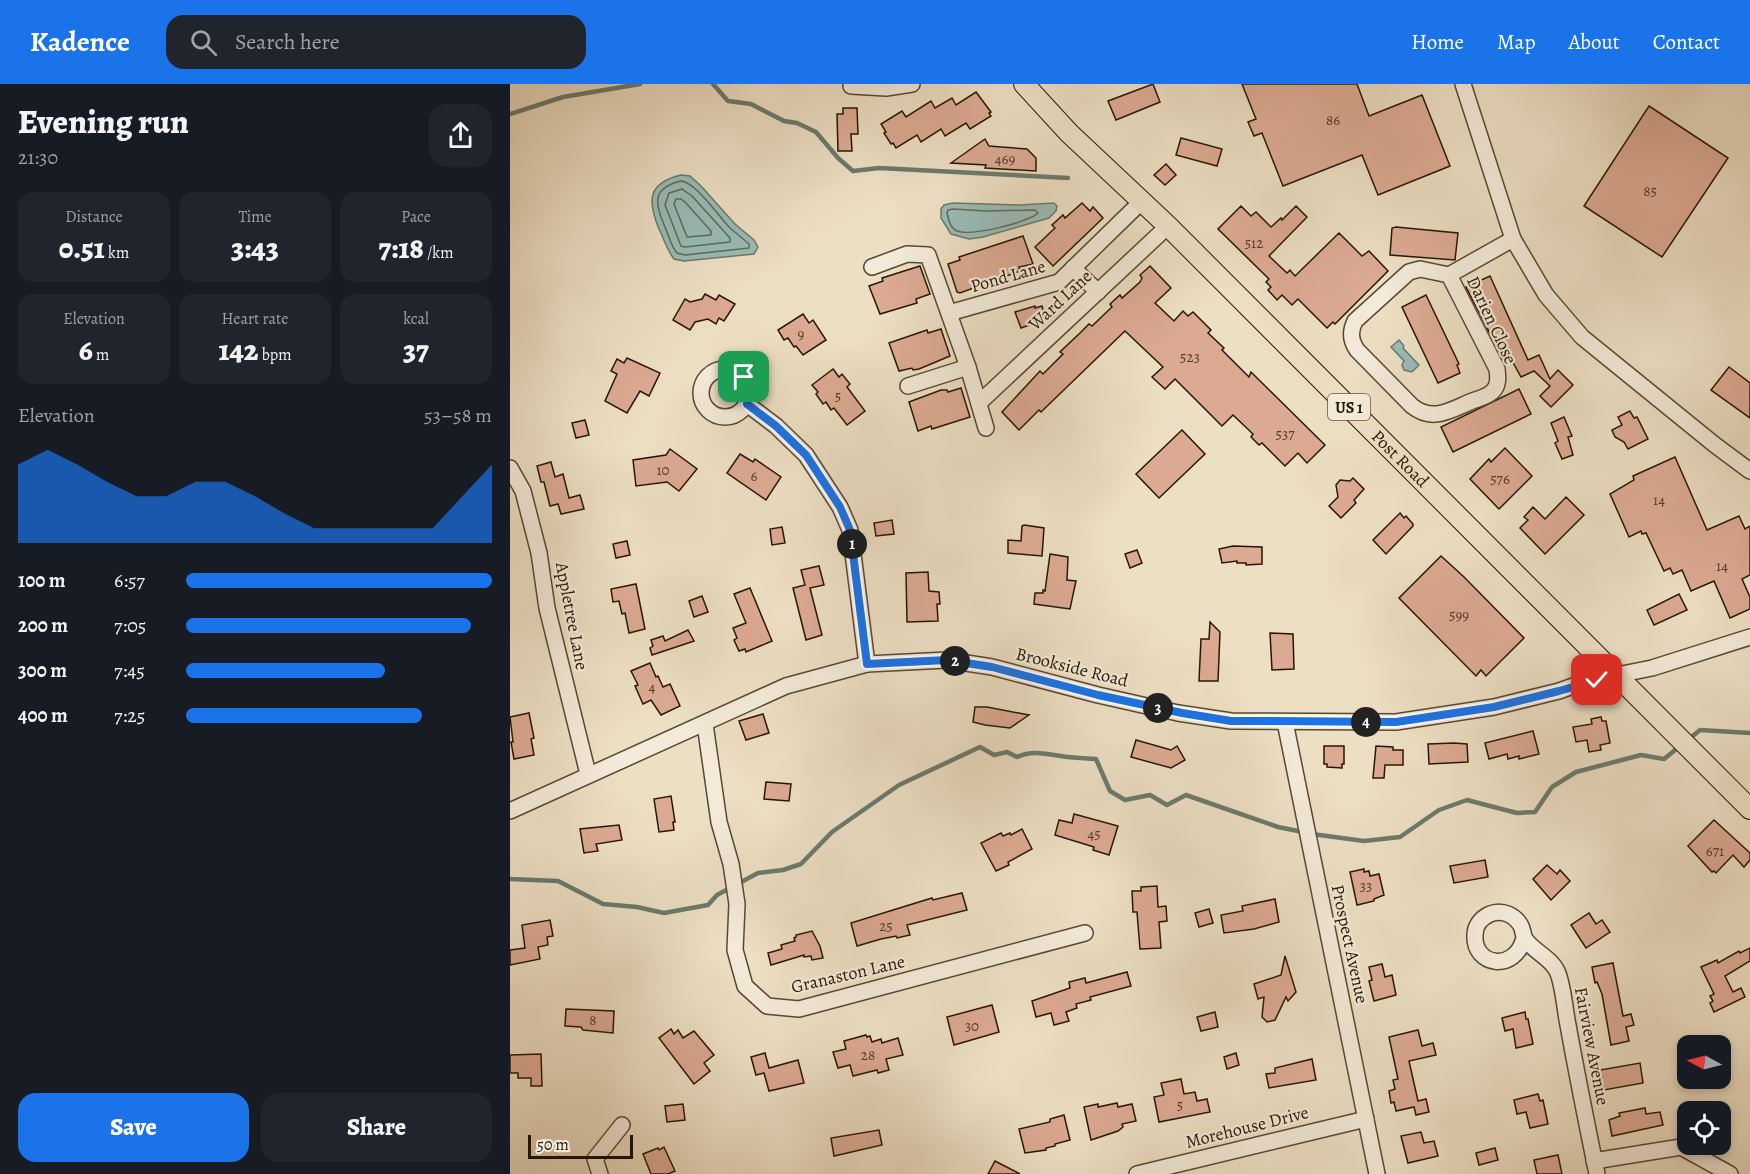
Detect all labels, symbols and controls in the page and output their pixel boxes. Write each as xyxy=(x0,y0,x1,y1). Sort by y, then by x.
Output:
search box xyxy=(166,15,586,69)
text: Kadence xyxy=(30,23,130,61)
icon: search xyxy=(187,26,220,59)
text: Search here xyxy=(235,27,340,57)
text: Home xyxy=(1411,28,1464,56)
text: Map xyxy=(1497,28,1535,56)
text: About xyxy=(1568,28,1620,56)
text: Contact xyxy=(1653,28,1720,56)
text: Evening run xyxy=(18,99,189,144)
button: share xyxy=(429,104,492,167)
house number: 86 xyxy=(1326,110,1340,130)
text: 21:30 xyxy=(18,144,58,171)
house number: 469 xyxy=(995,149,1015,169)
house number: 85 xyxy=(1643,181,1657,201)
text: Distance xyxy=(65,206,123,228)
text: Time xyxy=(238,206,272,228)
text: Pace xyxy=(401,206,431,228)
text: 0.51 xyxy=(59,228,105,268)
text: 3:43 xyxy=(231,228,279,268)
text: 7:18 xyxy=(378,228,424,268)
house number: 512 xyxy=(1245,233,1263,253)
text: km xyxy=(105,242,129,264)
text: /km xyxy=(424,242,454,264)
street label: Pond Lane xyxy=(968,254,1048,298)
street label: Ward Lane xyxy=(1022,264,1097,336)
street label: Darien Close xyxy=(1461,272,1523,368)
text: Elevation xyxy=(63,308,125,330)
text: Heart rate xyxy=(222,308,288,330)
text: kcal xyxy=(403,308,429,330)
house number: 9 xyxy=(798,324,805,344)
text: 6 xyxy=(79,330,93,370)
text: 142 xyxy=(218,330,258,370)
text: 37 xyxy=(403,330,429,370)
text: m xyxy=(93,344,109,366)
text: bpm xyxy=(258,344,292,366)
house number: 523 xyxy=(1180,347,1200,367)
pin xyxy=(718,351,769,402)
icon: arrive xyxy=(727,360,760,393)
house number: 5 xyxy=(835,386,841,406)
road number: US 1 xyxy=(1328,394,1370,420)
text: Elevation xyxy=(18,402,95,429)
text: 53–58 m xyxy=(424,402,492,429)
house number: 537 xyxy=(1276,424,1295,444)
street label: Post Road xyxy=(1366,425,1434,493)
house number: 10 xyxy=(656,460,670,480)
house number: 6 xyxy=(751,466,758,486)
house number: 576 xyxy=(1490,469,1510,489)
house number: 14 xyxy=(1653,490,1665,510)
pin: 1 xyxy=(837,529,867,559)
text: 1 xyxy=(849,533,855,555)
house number: 14 xyxy=(1716,556,1728,576)
street label: Appletree Lane xyxy=(550,559,594,672)
text: 100 m xyxy=(18,567,66,594)
text: 6:57 xyxy=(114,567,145,594)
house number: 599 xyxy=(1449,605,1469,625)
text: 200 m xyxy=(18,612,68,639)
text: 7:05 xyxy=(114,612,146,639)
street label: Brookside Road xyxy=(1013,641,1131,693)
pin: 2 xyxy=(940,646,970,676)
text: 2 xyxy=(951,650,959,672)
pin xyxy=(1571,654,1622,705)
text: 300 m xyxy=(18,657,67,684)
text: 7:45 xyxy=(114,657,145,684)
icon: check xyxy=(1580,663,1613,696)
house number: 4 xyxy=(649,677,656,697)
pin: 3 xyxy=(1143,693,1173,723)
text: 3 xyxy=(1155,697,1161,719)
text: 400 m xyxy=(18,702,68,729)
text: 7:25 xyxy=(114,702,145,729)
pin: 4 xyxy=(1351,707,1381,737)
text: 4 xyxy=(1362,711,1370,733)
house number: 45 xyxy=(1087,824,1101,844)
house number: 671 xyxy=(1706,841,1724,861)
house number: 33 xyxy=(1360,876,1372,896)
street label: Prospect Avenue xyxy=(1326,882,1374,1006)
house number: 25 xyxy=(879,916,893,936)
street label: Granaston Lane xyxy=(789,949,907,999)
street label: Fairview Avenue xyxy=(1569,985,1615,1107)
house number: 8 xyxy=(589,1010,597,1030)
house number: 30 xyxy=(965,1016,979,1036)
north arrow xyxy=(1677,1035,1731,1089)
map controls xyxy=(1677,1035,1731,1155)
house number: 28 xyxy=(861,1045,875,1065)
button: Save xyxy=(18,1093,249,1162)
button: Share xyxy=(261,1093,492,1162)
house number: 5 xyxy=(1177,1095,1183,1115)
street label: Morehouse Drive xyxy=(1183,1100,1311,1154)
button: locate xyxy=(1677,1101,1731,1155)
scale bar xyxy=(528,1132,633,1160)
text: 50 m xyxy=(537,1134,569,1156)

